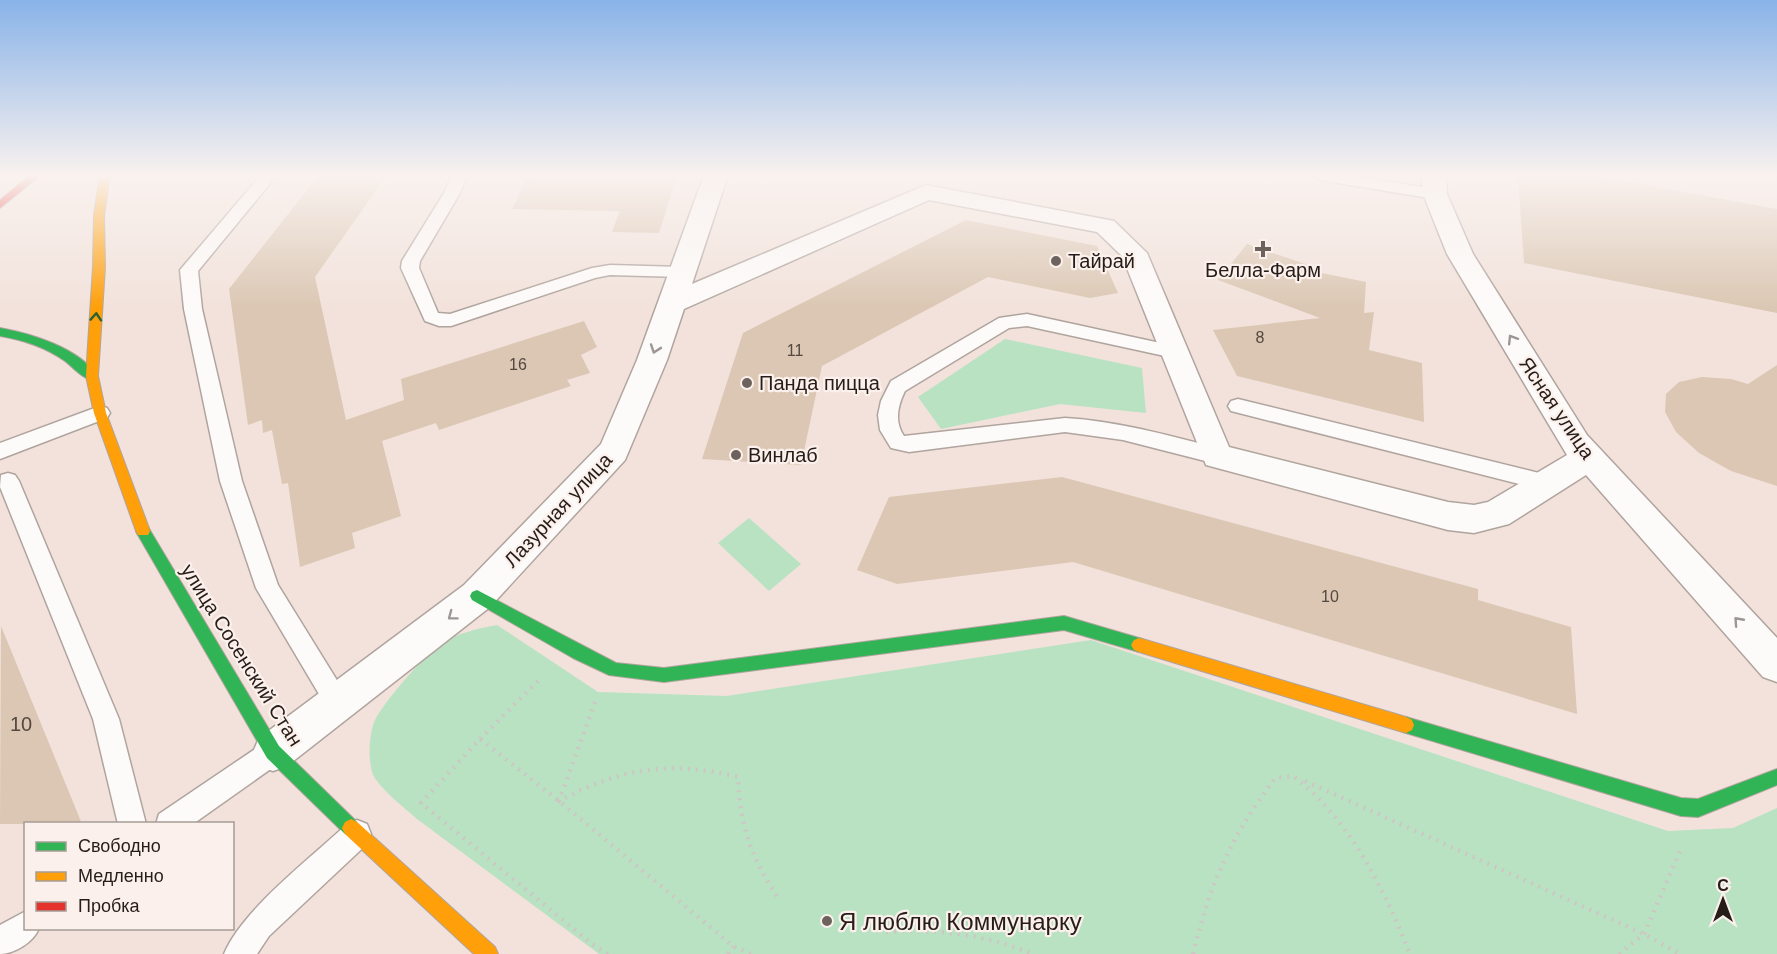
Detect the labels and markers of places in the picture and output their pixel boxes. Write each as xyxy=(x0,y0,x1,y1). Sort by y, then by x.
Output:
marker: Белла-Фарм xyxy=(1256,242,1270,256)
place label: Тайрай xyxy=(1068,250,1135,272)
marker: Тайрай xyxy=(1049,254,1063,268)
place label: Белла-Фарм xyxy=(1205,259,1321,281)
place label: Панда пицца xyxy=(759,372,881,394)
marker: Панда пицца xyxy=(740,376,754,390)
place label: Винлаб xyxy=(748,444,818,466)
marker: Винлаб xyxy=(729,448,743,462)
place label: Я люблю Коммунарку xyxy=(839,908,1082,935)
marker: Я люблю Коммунарку xyxy=(820,914,834,928)

